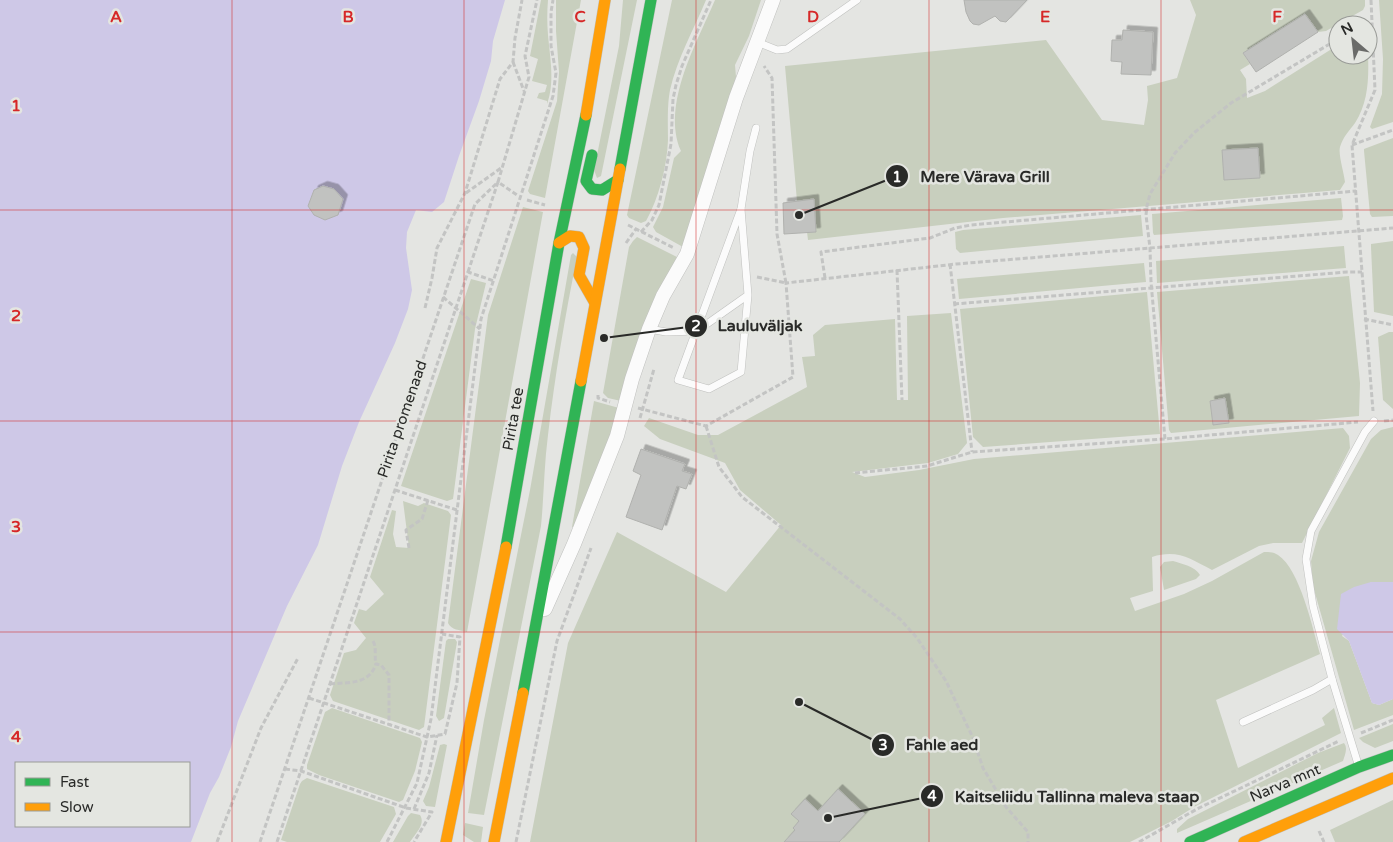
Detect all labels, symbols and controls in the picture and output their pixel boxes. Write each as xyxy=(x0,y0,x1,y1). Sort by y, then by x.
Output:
text: A xyxy=(110,7,122,27)
text: B xyxy=(342,7,354,27)
text: C xyxy=(574,7,586,27)
text: D xyxy=(807,7,819,27)
text: E xyxy=(1040,7,1050,27)
text: F xyxy=(1272,7,1282,27)
north arrow xyxy=(1328,15,1378,65)
text: N xyxy=(1338,19,1356,39)
text: 1 xyxy=(11,96,21,116)
callout: Mere Värava Grill xyxy=(885,161,1059,192)
text: Mere Värava Grill xyxy=(920,167,1050,187)
text: 1 xyxy=(892,168,902,186)
text: 2 xyxy=(11,306,21,326)
callout: Lauluväljak xyxy=(683,310,813,341)
text: Lauluväljak xyxy=(718,316,803,336)
text: 2 xyxy=(691,317,701,335)
street label: Pirita promenaad xyxy=(373,358,431,480)
street label: Pirita tee xyxy=(499,386,527,452)
text: 3 xyxy=(11,517,21,537)
text: 4 xyxy=(11,727,21,747)
callout: Fahle aed xyxy=(870,729,988,760)
text: Fahle aed xyxy=(906,735,978,755)
text: 3 xyxy=(878,736,888,754)
street label: Narva mnt xyxy=(1247,760,1323,806)
legend xyxy=(15,762,190,827)
text: Fast xyxy=(60,773,90,791)
callout: Kaitseliidu Tallinna maleva staap xyxy=(919,781,1209,812)
text: 4 xyxy=(927,787,937,805)
text: Kaitseliidu Tallinna maleva staap xyxy=(955,787,1199,807)
text: Slow xyxy=(60,798,94,816)

